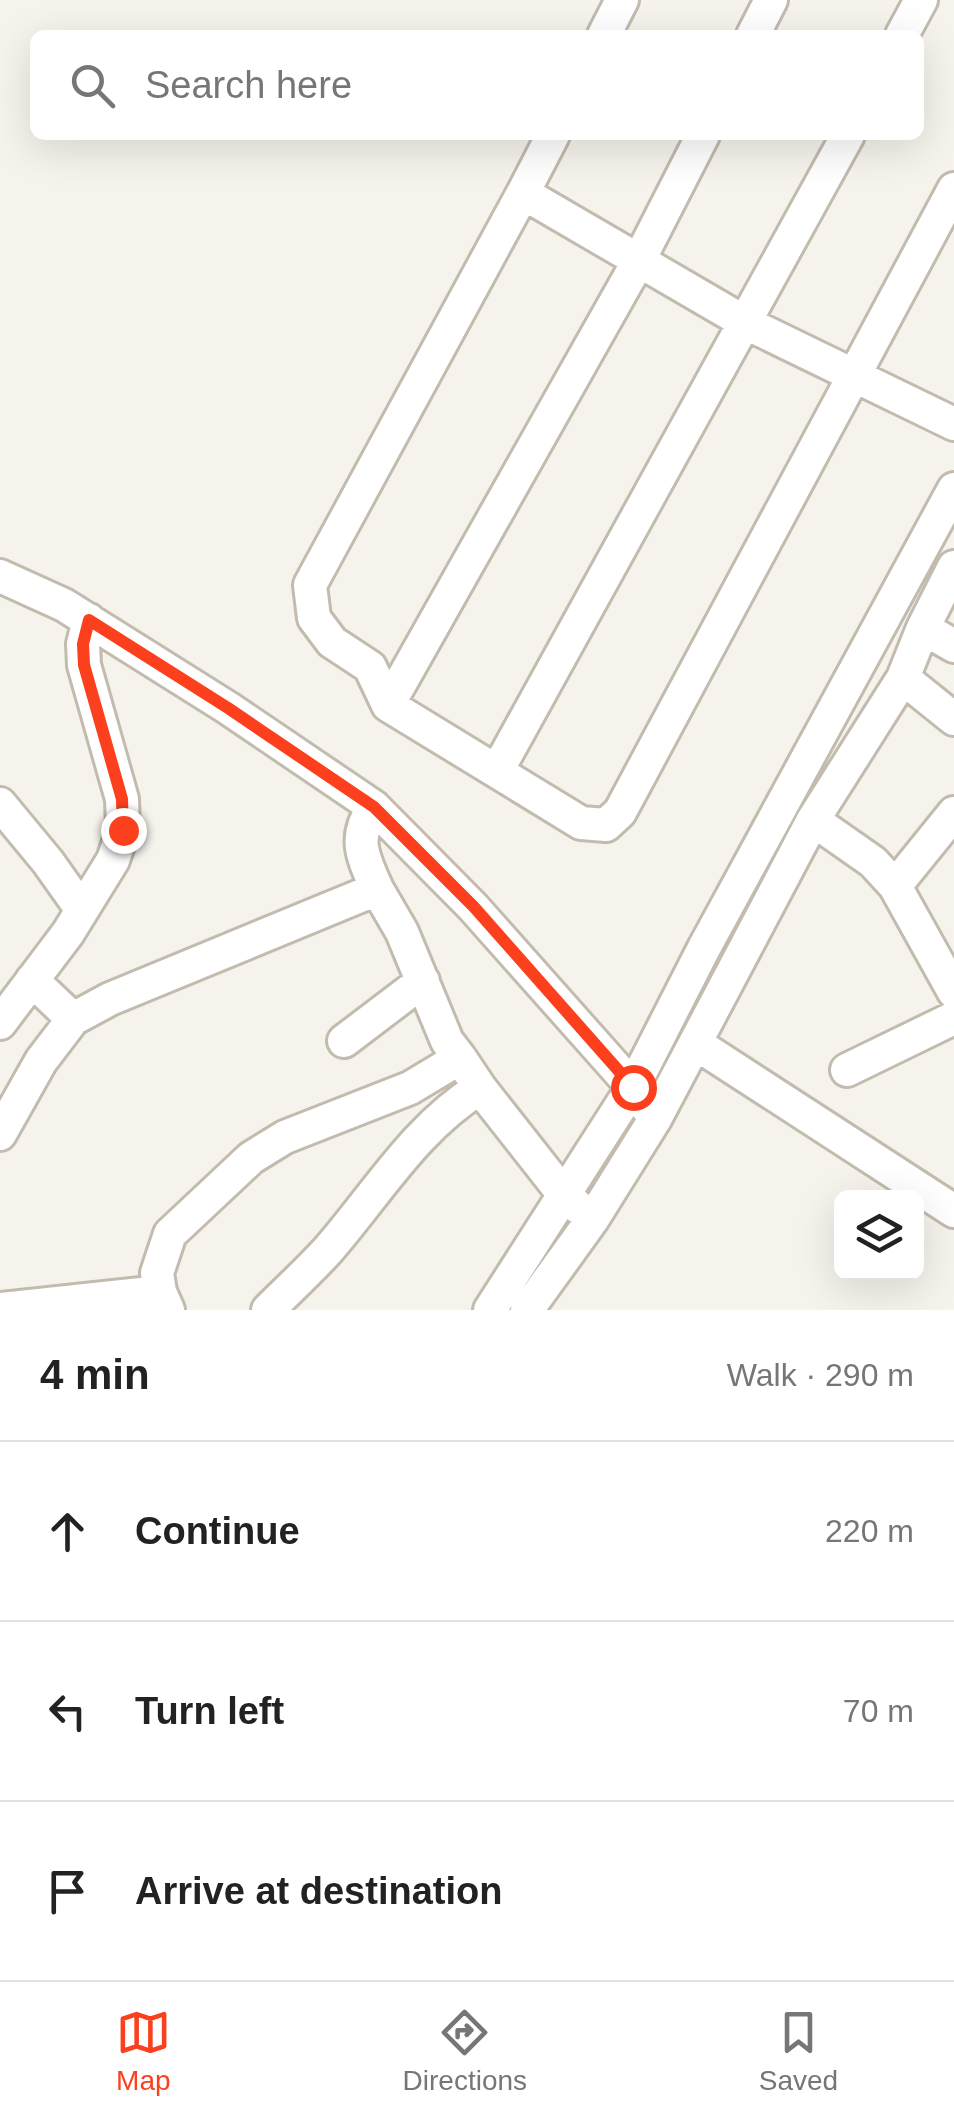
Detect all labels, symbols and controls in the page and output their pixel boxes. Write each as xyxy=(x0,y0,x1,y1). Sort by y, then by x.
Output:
search box xyxy=(30,30,924,140)
icon: search xyxy=(65,58,120,113)
text: Search here xyxy=(145,64,352,106)
route end xyxy=(101,808,147,854)
route start xyxy=(611,1065,657,1111)
map controls xyxy=(834,1190,924,1280)
button: layers xyxy=(834,1190,924,1280)
text: 4 min xyxy=(40,1351,150,1398)
text: Walk · 290 m xyxy=(727,1357,914,1393)
icon: ahead xyxy=(40,1504,95,1559)
text: Continue xyxy=(135,1510,300,1552)
text: 220 m xyxy=(825,1513,914,1549)
icon: left xyxy=(40,1684,95,1739)
text: Turn left xyxy=(135,1690,284,1732)
text: 70 m xyxy=(843,1693,914,1729)
icon: arrive xyxy=(40,1864,95,1919)
text: Arrive at destination xyxy=(135,1870,502,1912)
tab: Map xyxy=(116,2005,171,2097)
tab: Directions xyxy=(403,2005,527,2097)
tab: Saved xyxy=(759,2005,838,2097)

